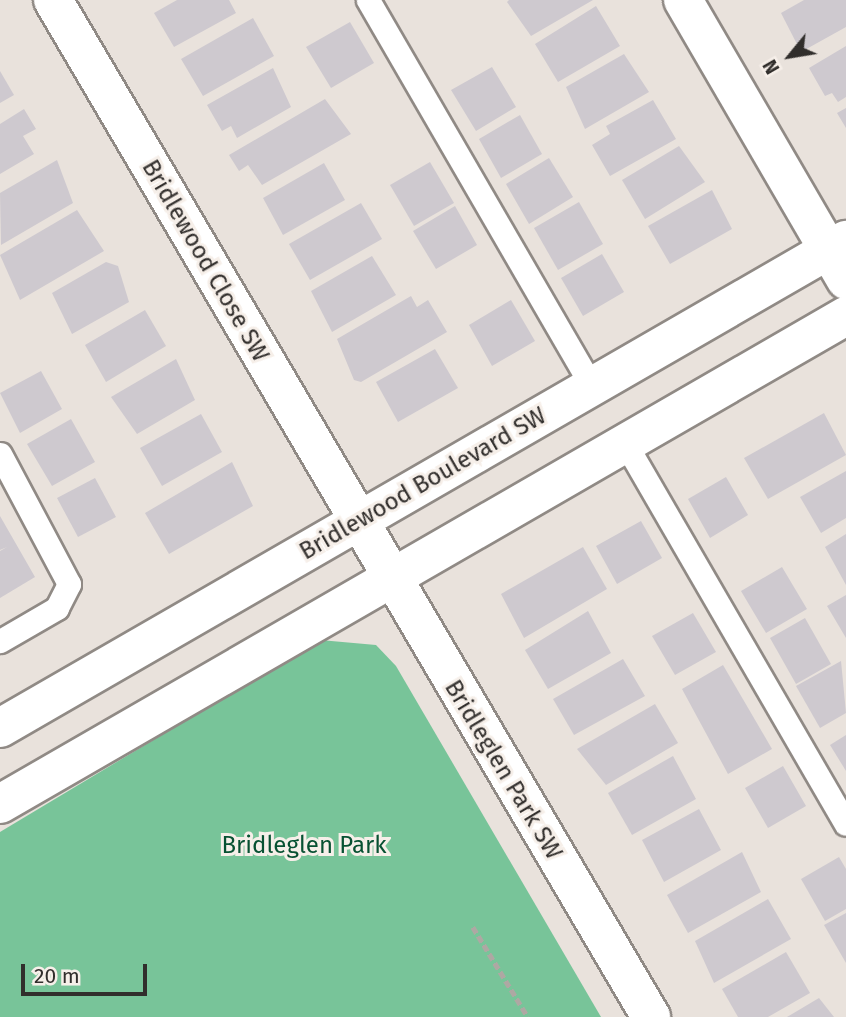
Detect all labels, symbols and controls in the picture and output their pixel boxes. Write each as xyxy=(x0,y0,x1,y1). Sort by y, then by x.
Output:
north arrow xyxy=(755,21,825,91)
text: N xyxy=(758,56,784,78)
street label: Bridlewood Close SW xyxy=(135,155,275,367)
street label: Bridlewood Boulevard SW xyxy=(295,402,551,566)
street label: Bridleglen Park SW xyxy=(438,675,568,865)
park label: Bridleglen Park xyxy=(221,832,387,860)
scale bar xyxy=(24,950,150,994)
text: 20 m xyxy=(34,963,80,989)

